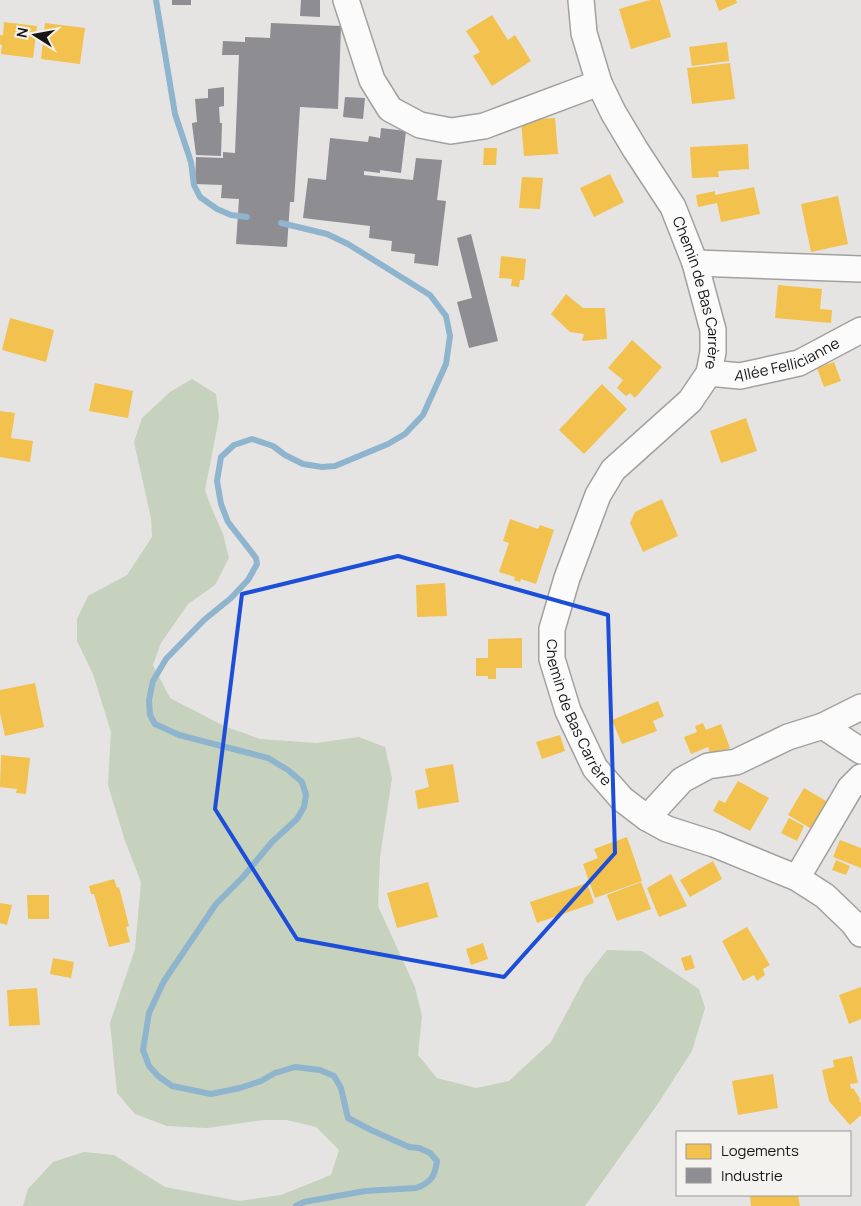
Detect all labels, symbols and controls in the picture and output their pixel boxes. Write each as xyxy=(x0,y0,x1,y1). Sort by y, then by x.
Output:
north arrow xyxy=(10,10,60,60)
text: N xyxy=(11,26,32,39)
street label: Chemin de Bas Carrère xyxy=(668,213,724,372)
street label: Allée Fellicianne xyxy=(734,332,843,386)
street label: Chemin de Bas Carrère xyxy=(542,639,617,790)
legend xyxy=(676,1131,851,1196)
text: Logements xyxy=(721,1140,799,1161)
text: Industrie xyxy=(721,1165,783,1186)

